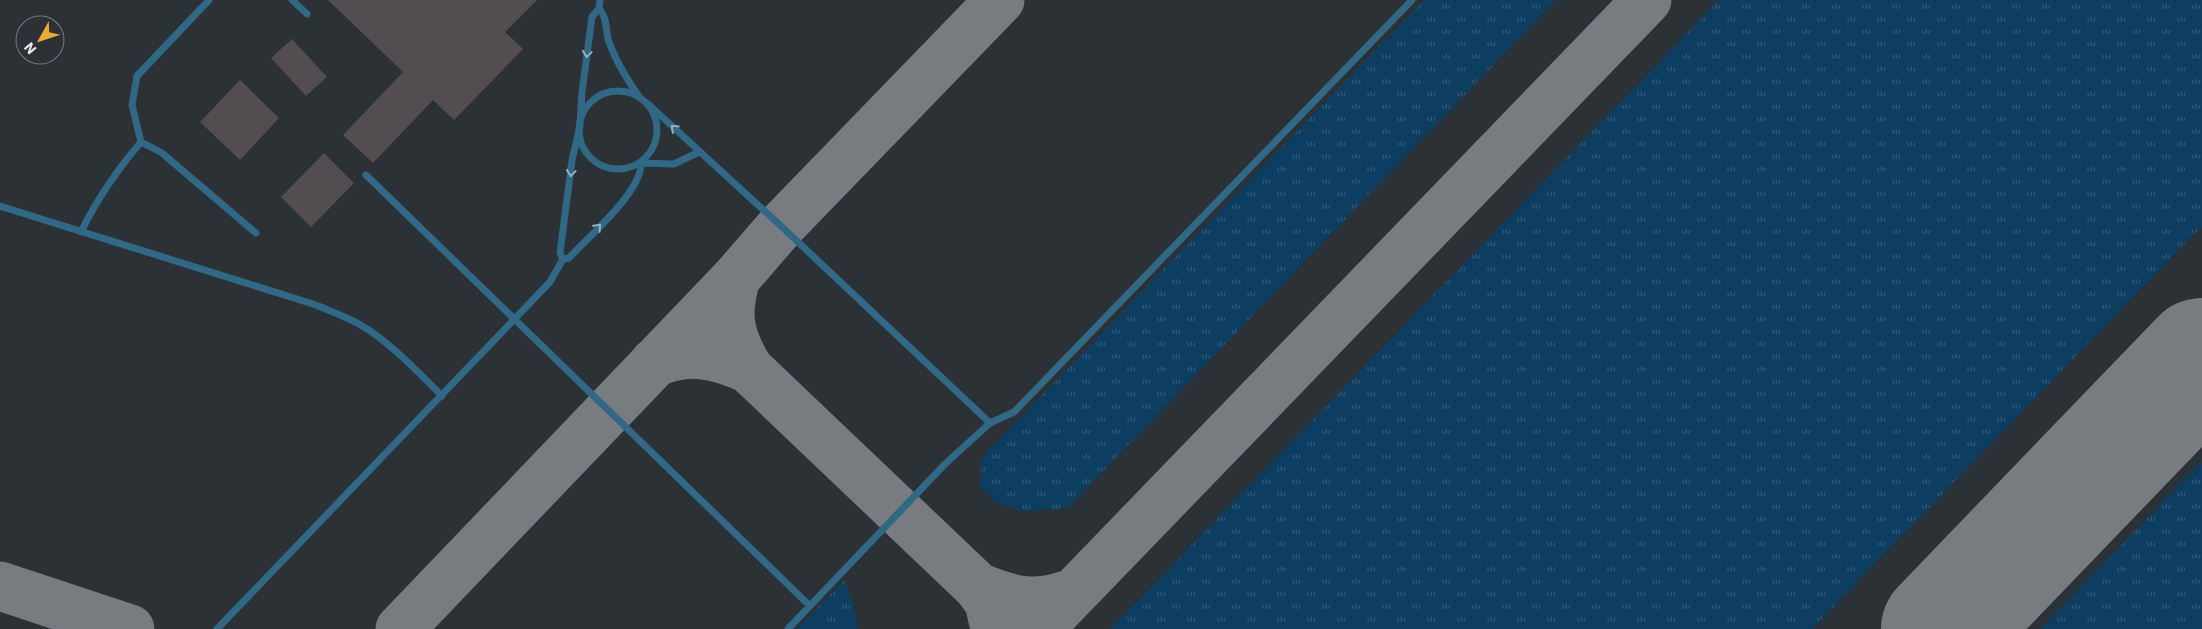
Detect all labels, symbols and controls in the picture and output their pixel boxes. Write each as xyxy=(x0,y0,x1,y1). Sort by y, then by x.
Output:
north arrow xyxy=(15,15,65,65)
text: N xyxy=(20,39,40,58)
one-way arrow xyxy=(582,51,593,59)
one-way arrow xyxy=(670,125,679,134)
one-way arrow xyxy=(566,169,576,178)
one-way arrow xyxy=(592,223,601,232)

